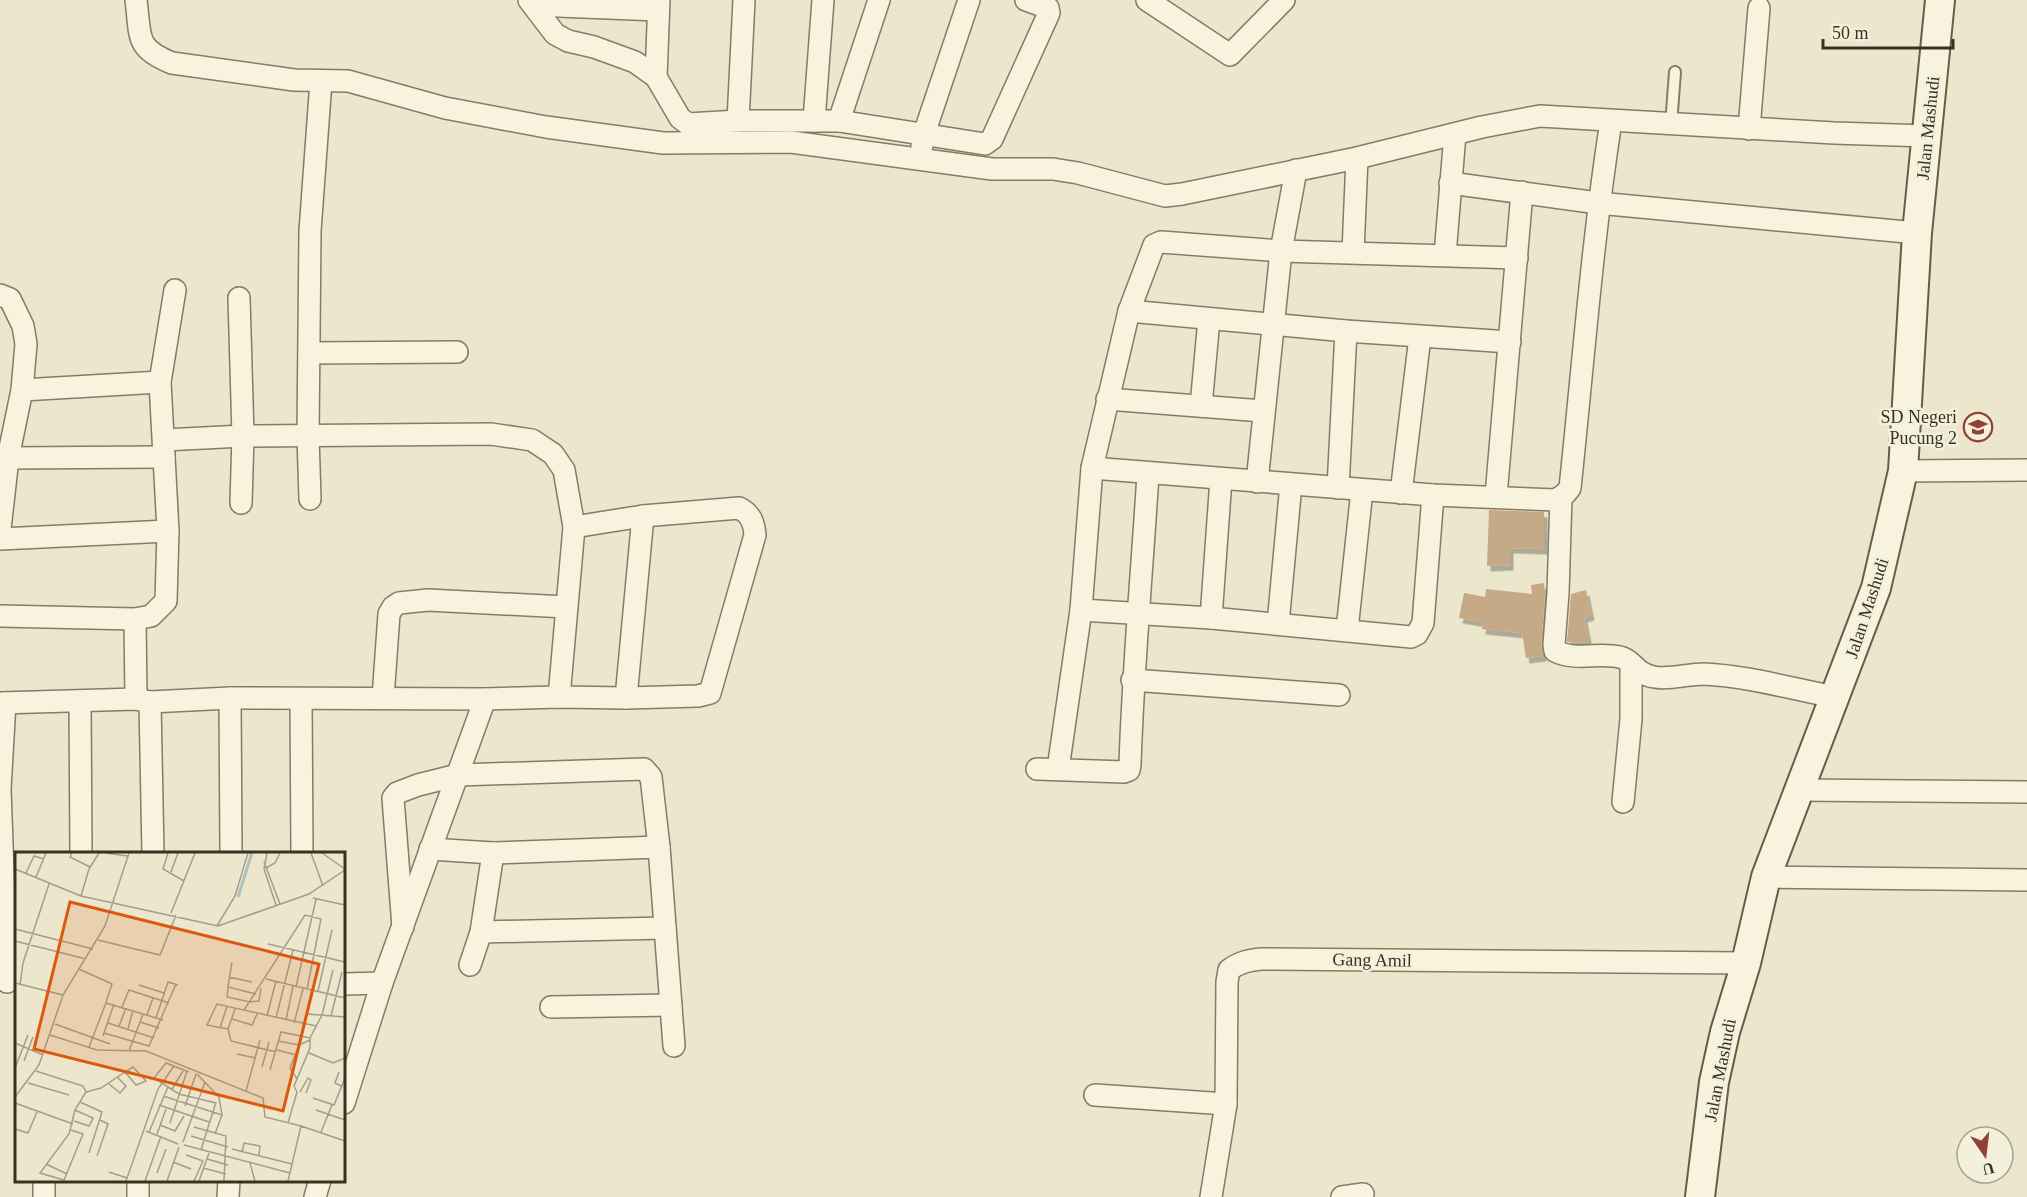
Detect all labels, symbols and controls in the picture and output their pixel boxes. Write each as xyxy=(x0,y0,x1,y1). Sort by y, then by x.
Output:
scale bar xyxy=(1823,12,1954,50)
text: 50 m xyxy=(1832,23,1869,43)
street label: Jalan Mashudi xyxy=(1913,75,1943,181)
place label: SD Negeri Pucung 2 xyxy=(1881,407,1957,448)
school or university icon: SD Negeri Pucung 2 xyxy=(1962,411,1994,443)
street label: Jalan Mashudi xyxy=(1841,555,1893,661)
inset map xyxy=(15,852,345,1182)
street label: Gang Amil xyxy=(1332,949,1412,971)
street label: Jalan Mashudi xyxy=(1700,1017,1740,1123)
north arrow xyxy=(1955,1125,2015,1185)
text: U xyxy=(1980,1159,1996,1179)

